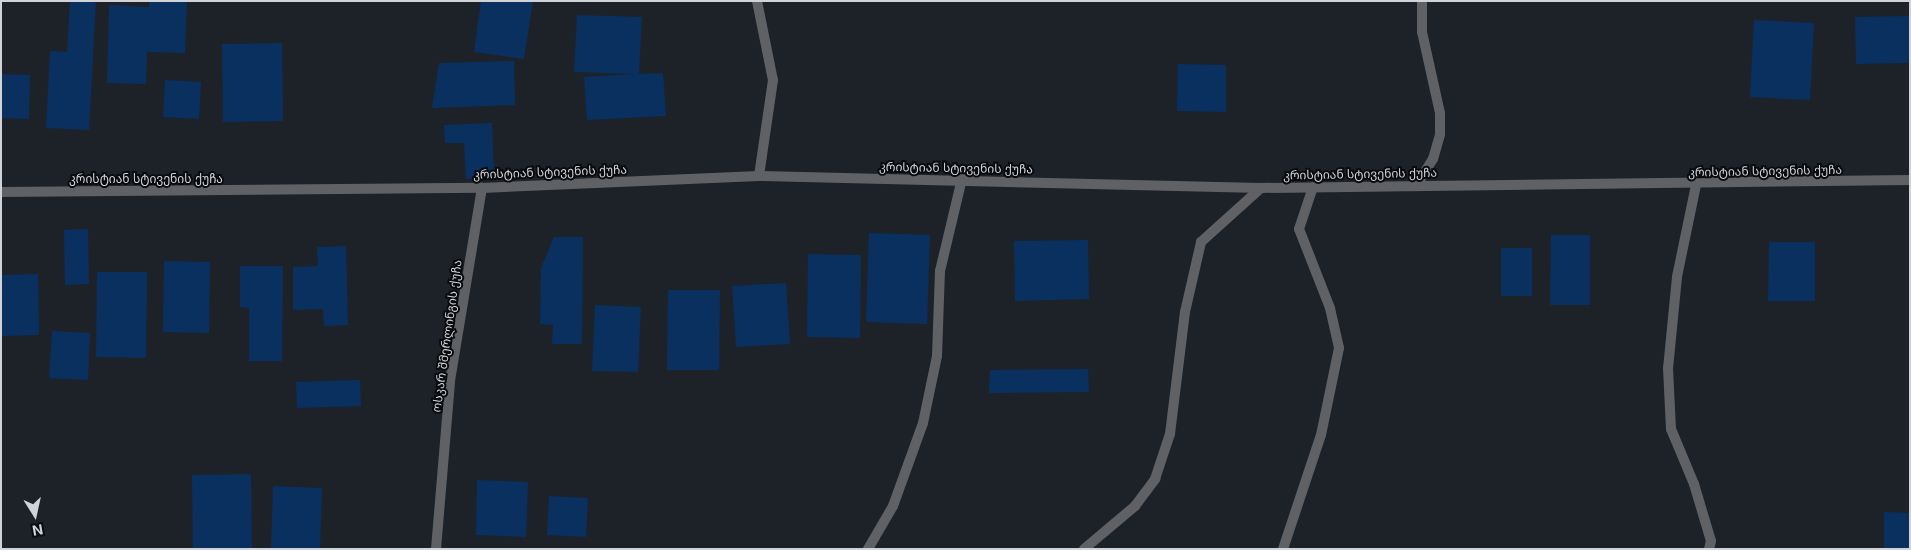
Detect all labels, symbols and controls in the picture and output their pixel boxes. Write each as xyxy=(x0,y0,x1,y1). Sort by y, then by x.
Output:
street label: კრისტიან სტივენის ქუჩა xyxy=(879,159,1033,177)
street label: კრისტიან სტივენის ქუჩა xyxy=(473,162,627,182)
street label: კრისტიან სტივენის ქუჩა xyxy=(1688,162,1842,180)
street label: კრისტიან სტივენის ქუჩა xyxy=(1283,165,1437,183)
street label: კრისტიან სტივენის ქუჩა xyxy=(69,172,223,186)
street label: ოსკარ შმერლინგის ქუჩა xyxy=(429,259,465,413)
north arrow xyxy=(10,490,60,540)
text: N xyxy=(31,521,44,540)

